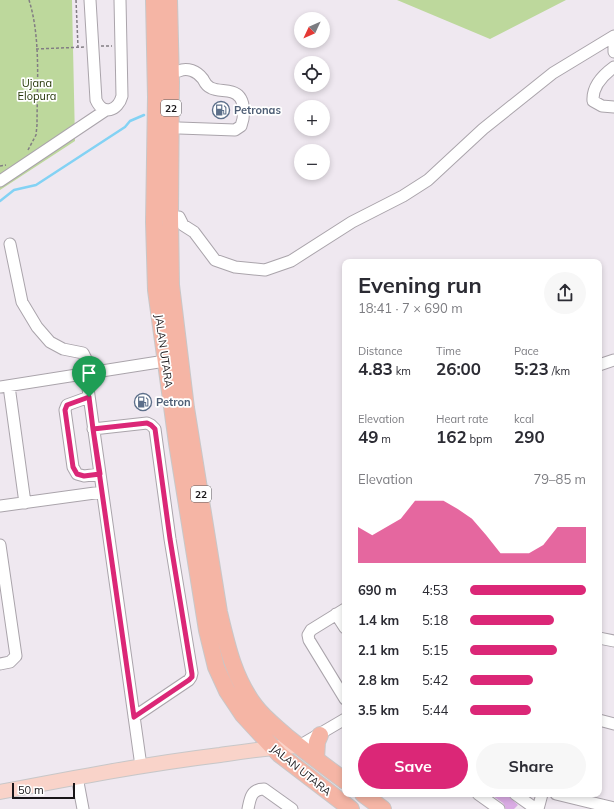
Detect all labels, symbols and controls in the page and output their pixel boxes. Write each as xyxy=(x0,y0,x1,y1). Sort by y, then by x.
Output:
north arrow xyxy=(294,12,330,48)
map controls xyxy=(294,12,330,180)
button: locate xyxy=(294,56,330,92)
park label: Ujana Elopura xyxy=(18,76,56,103)
road number: 22 xyxy=(161,100,181,116)
fuel station icon: Petronas xyxy=(211,100,231,120)
button: + xyxy=(294,100,330,136)
place label: Petronas xyxy=(234,103,281,117)
button: − xyxy=(294,144,330,180)
text: Evening run xyxy=(358,271,482,299)
button: share xyxy=(544,272,586,314)
text: 18:41 · 7 × 690 m xyxy=(358,300,463,316)
street label: JALAN UTARA xyxy=(152,313,176,389)
text: Distance xyxy=(358,344,402,358)
text: Time xyxy=(436,344,461,358)
text: Pace xyxy=(514,344,539,358)
pin xyxy=(72,356,106,397)
text: 4.83 xyxy=(358,358,393,379)
text: 26:00 xyxy=(436,358,481,379)
text: 5:23 xyxy=(514,358,549,379)
icon: arrive xyxy=(78,362,100,384)
text: km xyxy=(393,364,411,378)
text: /km xyxy=(549,364,570,378)
fuel station icon: Petron xyxy=(133,392,153,412)
place label: Petron xyxy=(156,395,191,409)
text: Elevation xyxy=(358,412,405,426)
text: Heart rate xyxy=(436,412,488,426)
text: kcal xyxy=(514,412,534,426)
text: 49 xyxy=(358,426,378,447)
text: 162 xyxy=(436,426,467,447)
text: 290 xyxy=(514,426,545,447)
text: m xyxy=(378,432,391,446)
text: bpm xyxy=(467,432,492,446)
text: Elevation xyxy=(358,471,413,487)
text: 79–85 m xyxy=(533,471,586,487)
road number: 22 xyxy=(191,486,211,502)
text: 690 m xyxy=(358,582,397,598)
text: 4:53 xyxy=(422,582,448,598)
text: 1.4 km xyxy=(358,612,399,628)
text: 5:18 xyxy=(422,612,448,628)
text: 2.1 km xyxy=(358,642,399,658)
text: 5:15 xyxy=(422,642,448,658)
text: 2.8 km xyxy=(358,672,399,688)
text: 5:42 xyxy=(422,672,448,688)
text: 3.5 km xyxy=(358,702,399,718)
text: 5:44 xyxy=(422,702,448,718)
street label: JALAN UTARA xyxy=(268,741,334,799)
button: Save xyxy=(358,743,468,789)
button: Share xyxy=(476,743,586,789)
scale bar xyxy=(12,781,75,800)
text: 50 m xyxy=(18,783,44,797)

